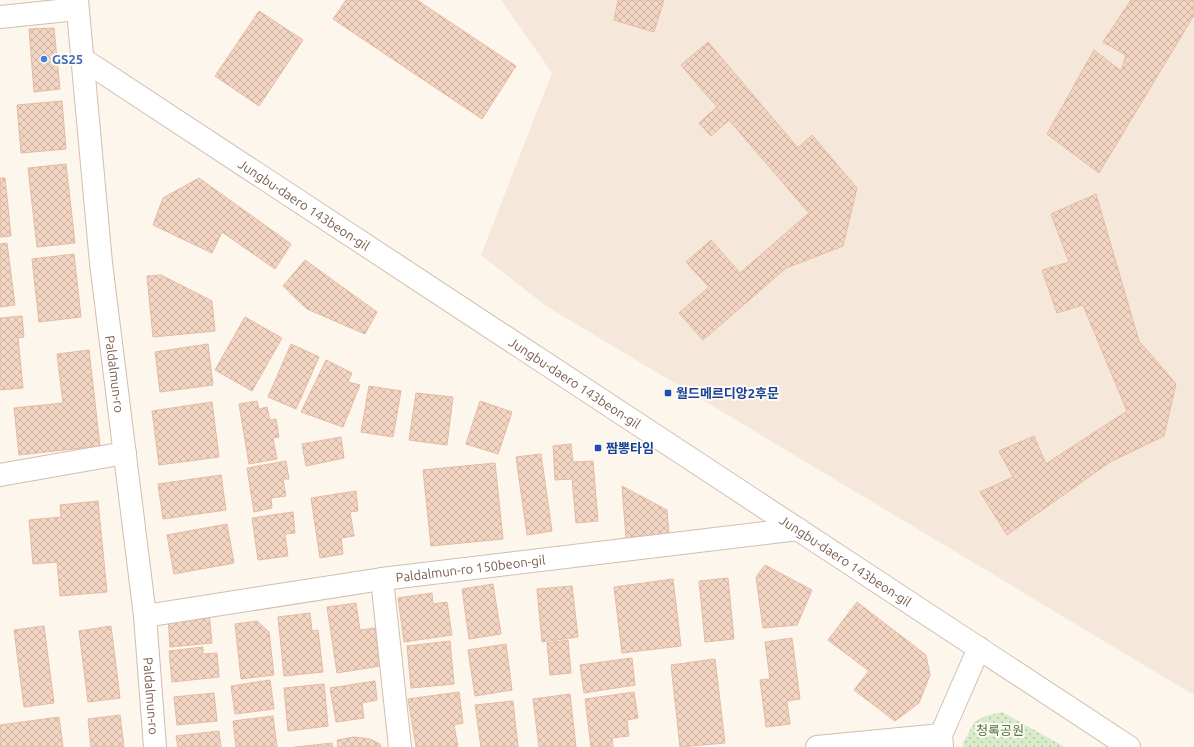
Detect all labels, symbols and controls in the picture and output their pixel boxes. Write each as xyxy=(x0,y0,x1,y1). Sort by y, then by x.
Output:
place label: GS25 xyxy=(52,52,83,66)
marker: GS25 xyxy=(39,54,49,64)
street label: Jungbu-daero 143beon-gil xyxy=(236,156,373,253)
street label: Jungbu-daero 143beon-gil xyxy=(507,334,644,431)
street label: Paldalmun-ro xyxy=(103,335,127,414)
place label: 월드메르디앙2후문 xyxy=(676,386,779,400)
marker: 월드메르디앙2후문 xyxy=(663,388,673,398)
place label: 짬뽕타임 xyxy=(606,441,654,455)
marker: 짬뽕타임 xyxy=(593,443,603,453)
street label: Jungbu-daero 143beon-gil xyxy=(777,512,914,609)
street label: Paldalmun-ro 150beon-gil xyxy=(395,552,547,584)
street label: Paldalmun-ro xyxy=(141,657,161,735)
park label: 청록공원 xyxy=(976,723,1024,737)

